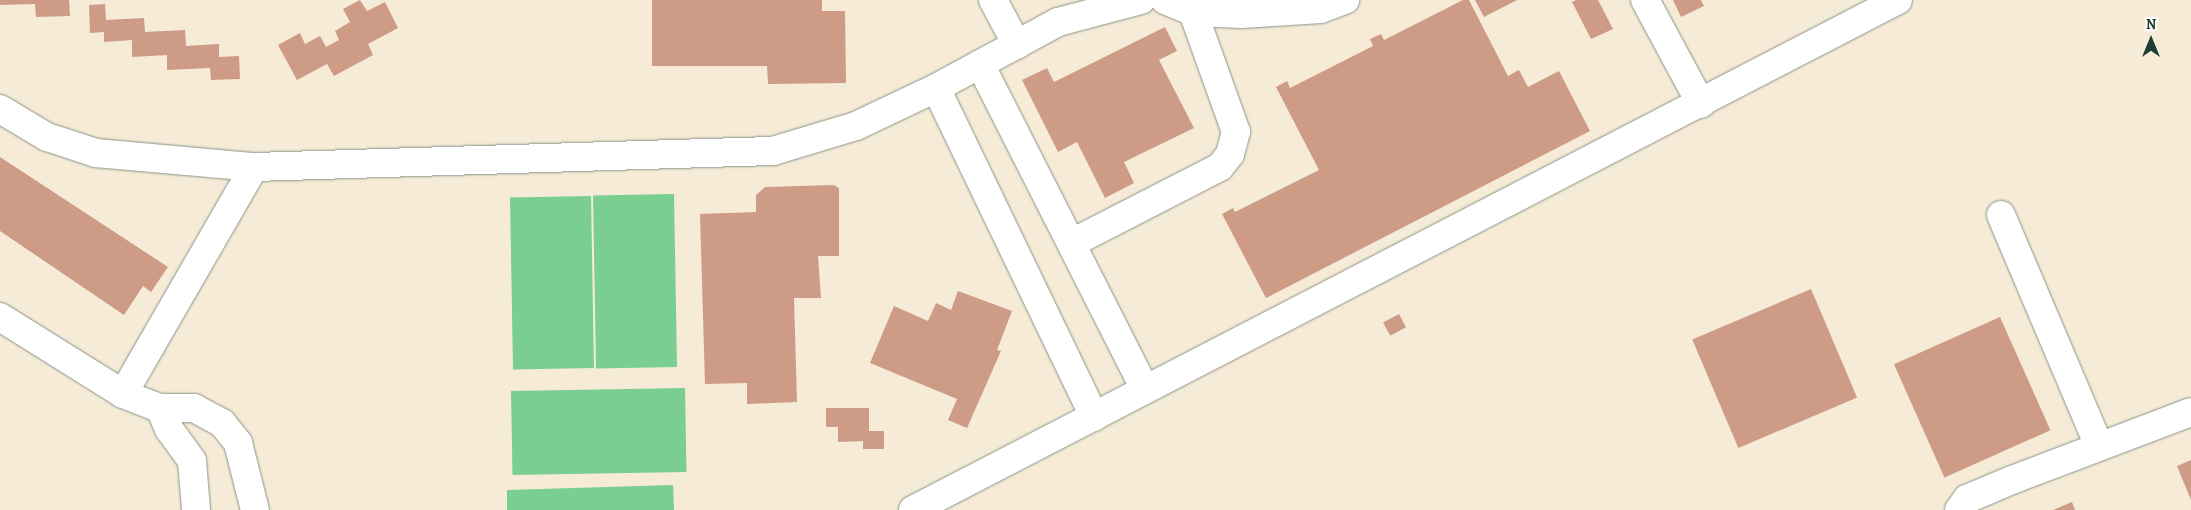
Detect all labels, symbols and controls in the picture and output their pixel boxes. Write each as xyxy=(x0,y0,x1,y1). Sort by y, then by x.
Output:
north arrow xyxy=(2126,15,2176,65)
text: N xyxy=(2146,15,2156,34)

